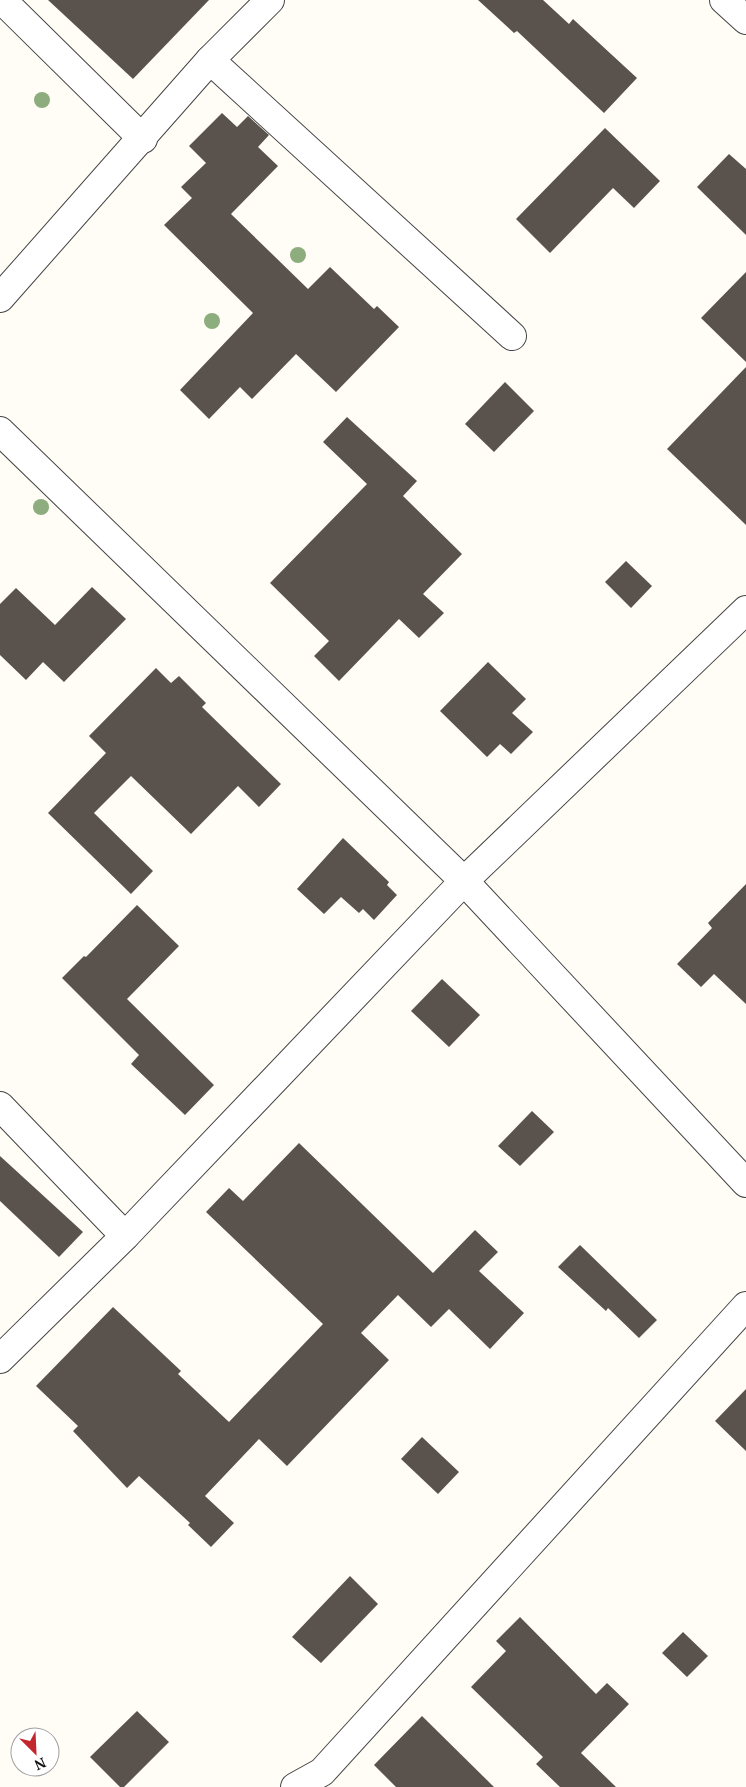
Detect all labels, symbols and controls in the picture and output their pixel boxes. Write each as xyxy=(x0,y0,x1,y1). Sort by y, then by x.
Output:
north arrow xyxy=(10,1727,60,1777)
text: N xyxy=(31,1753,49,1775)

